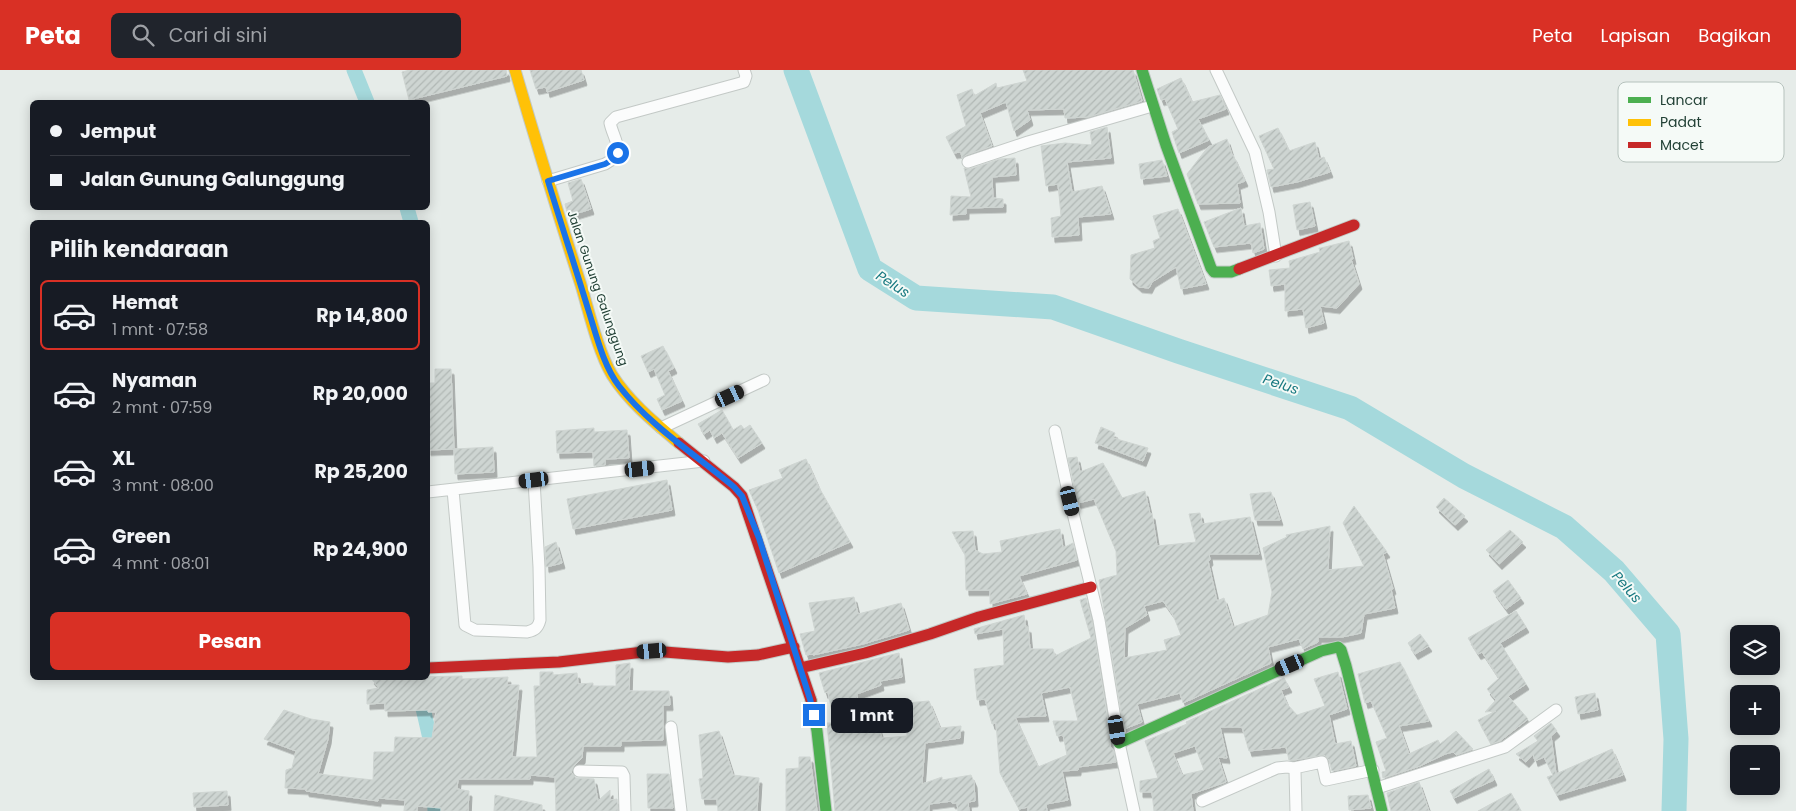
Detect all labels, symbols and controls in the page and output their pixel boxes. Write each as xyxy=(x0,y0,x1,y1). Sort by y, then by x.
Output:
search box xyxy=(111,13,461,58)
text: Peta xyxy=(25,19,81,52)
icon: search xyxy=(129,21,157,49)
text: Cari di sini xyxy=(169,22,267,49)
text: Peta xyxy=(1532,23,1573,48)
text: Lapisan xyxy=(1601,23,1670,48)
text: Bagikan xyxy=(1698,23,1771,48)
legend xyxy=(1618,82,1784,162)
text: Lancar xyxy=(1660,90,1708,110)
text: Padat xyxy=(1660,112,1702,132)
text: Jemput xyxy=(80,118,156,145)
text: Macet xyxy=(1660,135,1704,155)
route start xyxy=(607,142,629,164)
text: Jalan Gunung Galunggung xyxy=(80,166,345,193)
street label: Jalan Gunung Galunggung xyxy=(563,208,633,368)
text: Pilih kendaraan xyxy=(50,234,229,265)
water label: Pelus xyxy=(872,266,914,302)
text: Hemat xyxy=(112,289,178,316)
icon: car xyxy=(52,293,97,338)
text: Rp 14,800 xyxy=(316,302,408,329)
text: 1 mnt · 07:58 xyxy=(112,318,208,341)
text: Nyaman xyxy=(112,367,197,394)
water label: Pelus xyxy=(1260,369,1302,399)
icon: car xyxy=(52,371,97,416)
text: Rp 20,000 xyxy=(313,380,408,407)
car xyxy=(713,383,746,409)
text: 2 mnt · 07:59 xyxy=(112,396,212,419)
text: XL xyxy=(112,445,135,472)
icon: car xyxy=(52,449,97,494)
text: Rp 25,200 xyxy=(314,458,408,485)
car xyxy=(624,460,655,478)
car xyxy=(518,471,549,489)
text: 3 mnt · 08:00 xyxy=(112,474,214,497)
car xyxy=(1059,485,1080,517)
text: Green xyxy=(112,523,171,550)
icon: car xyxy=(52,527,97,572)
text: Rp 24,900 xyxy=(313,536,408,563)
text: 4 mnt · 08:01 xyxy=(112,552,210,575)
water label: Pelus xyxy=(1607,567,1647,607)
button: Pesan xyxy=(50,612,410,670)
map controls xyxy=(1730,625,1780,795)
button: layers xyxy=(1730,625,1780,675)
car xyxy=(636,642,667,660)
car xyxy=(1273,652,1306,678)
button: + xyxy=(1730,685,1780,735)
callout: 1 mnt xyxy=(832,698,914,732)
route end xyxy=(803,704,825,726)
text: 1 mnt xyxy=(850,704,894,727)
car xyxy=(1107,714,1126,746)
button: − xyxy=(1730,745,1780,795)

